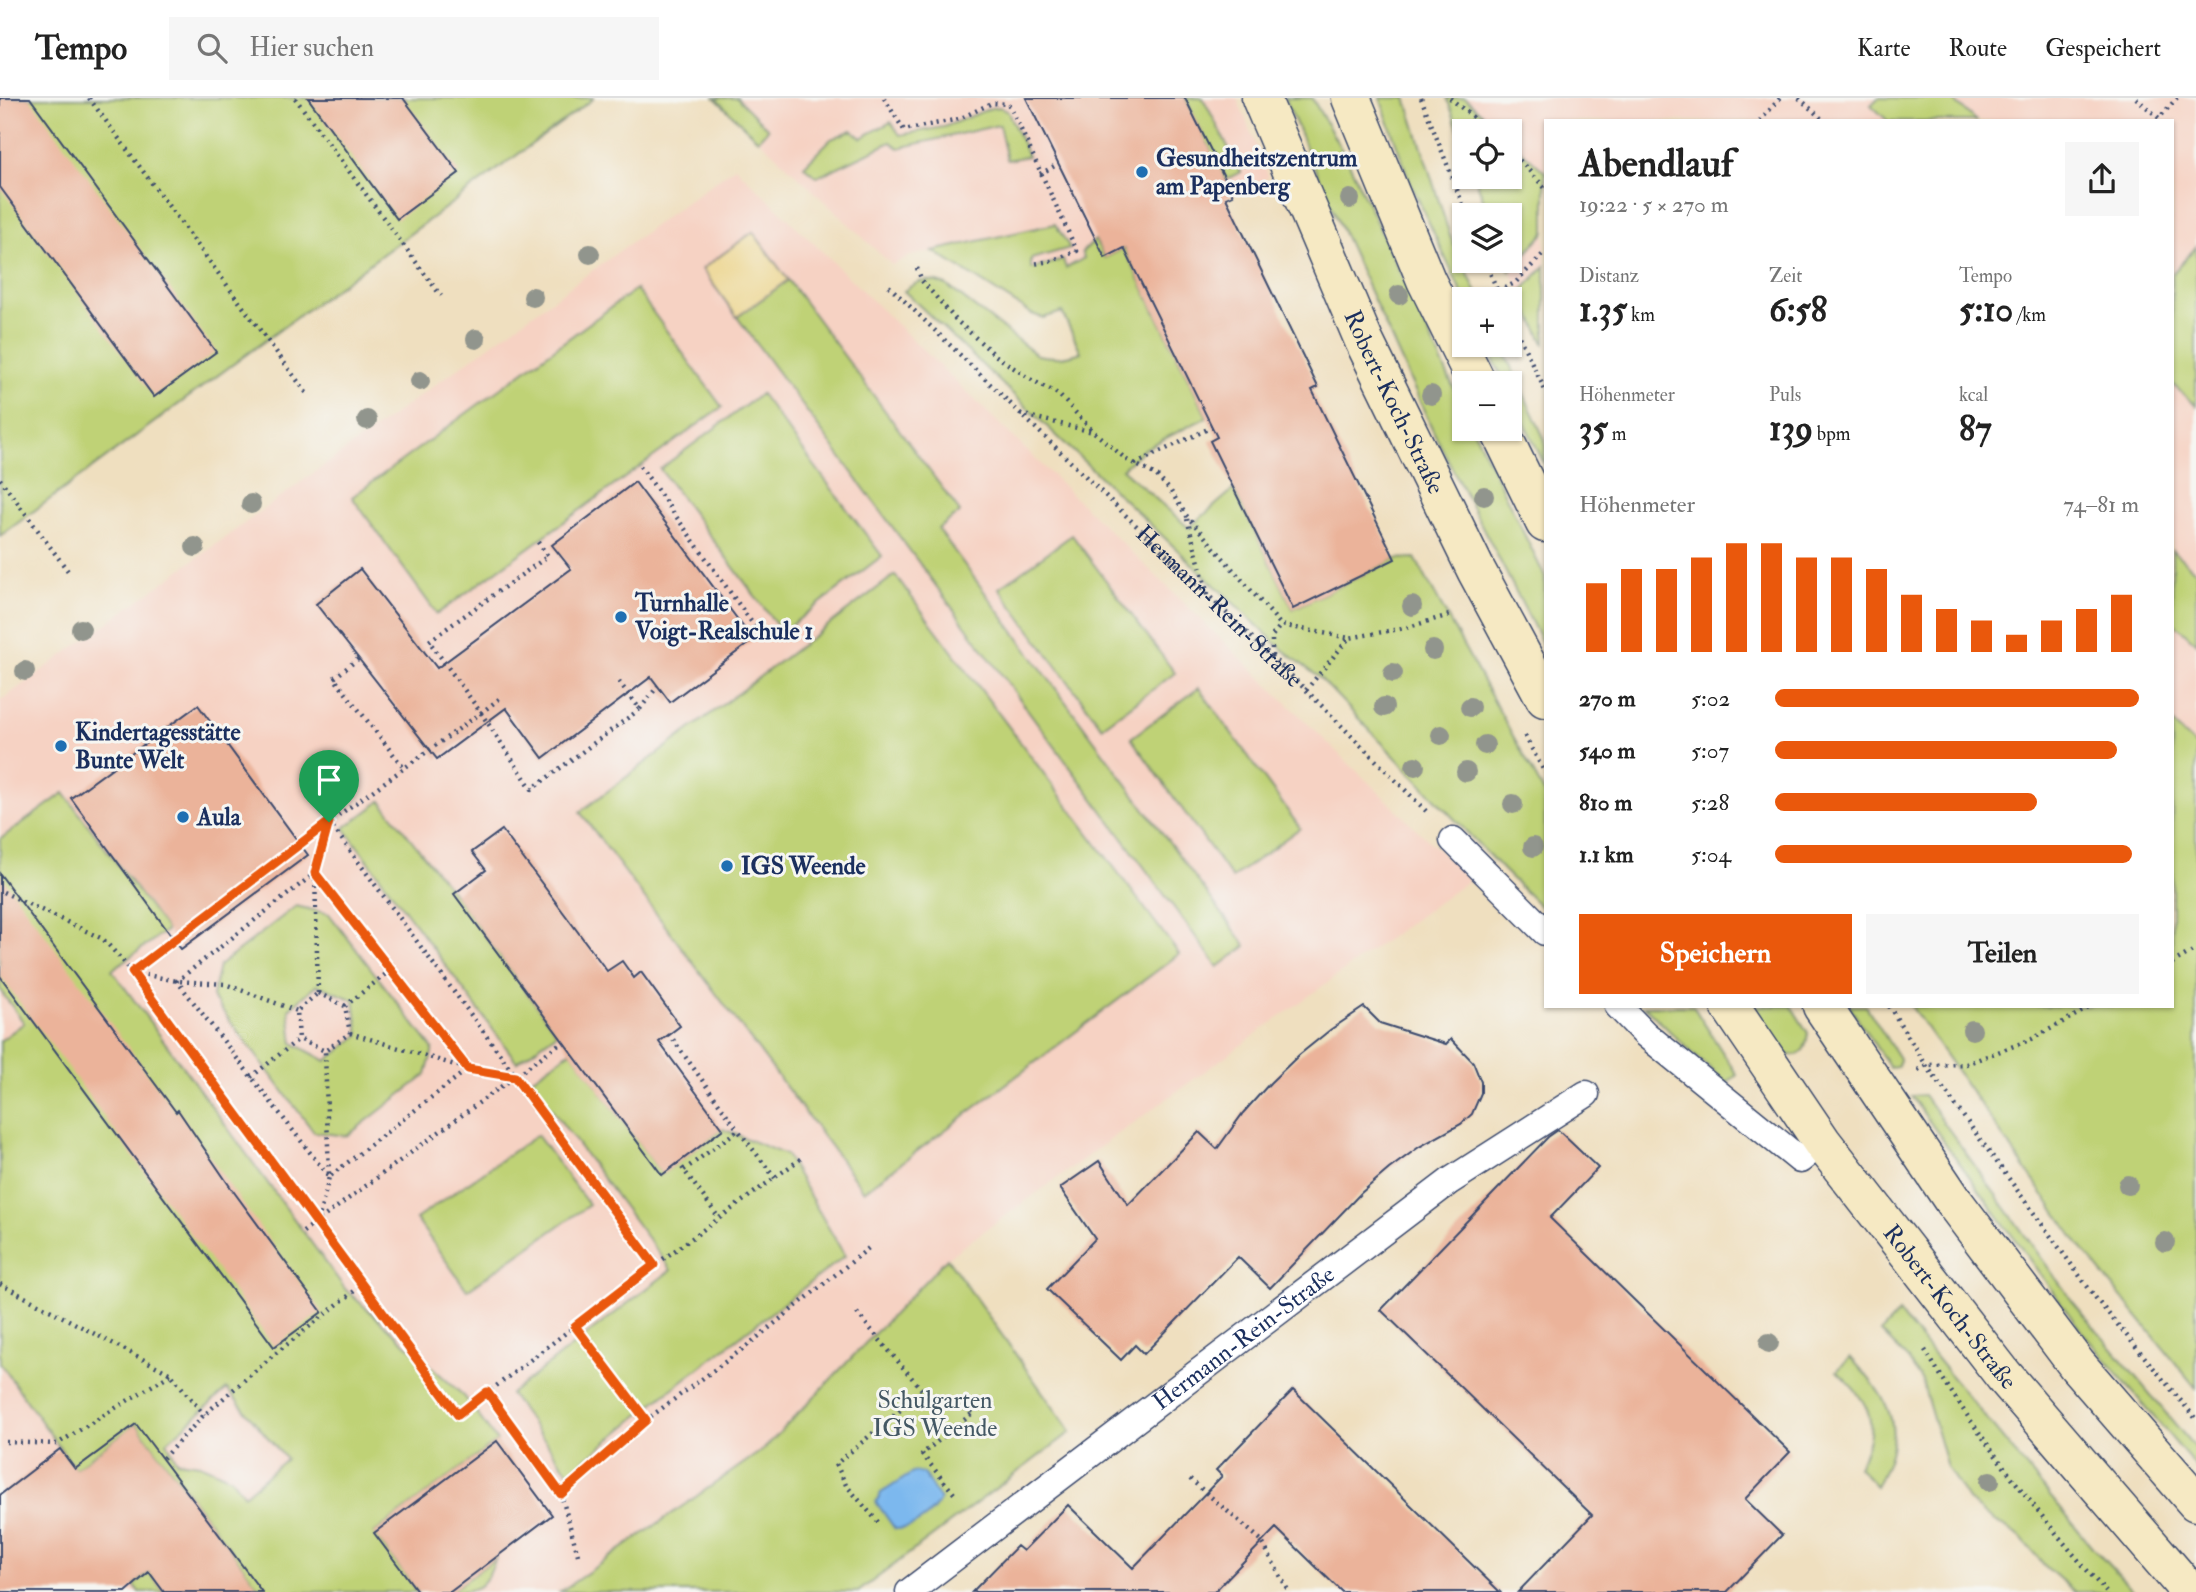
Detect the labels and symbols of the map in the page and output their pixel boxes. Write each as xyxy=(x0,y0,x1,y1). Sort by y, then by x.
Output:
place label: Gesundheitszentrum am Papenberg xyxy=(1156,143,1358,202)
marker: Gesundheitszentrum am Papenberg xyxy=(1134,164,1150,180)
street label: Robert-Koch-Straße xyxy=(1337,306,1451,499)
street label: Hermann-Rein-Straße xyxy=(1129,519,1309,694)
place label: Turnhalle Voigt-Realschule 1 xyxy=(634,588,813,647)
marker: Turnhalle Voigt-Realschule 1 xyxy=(613,609,629,625)
place label: Kindertagesstätte Bunte Welt xyxy=(75,717,240,776)
marker: Kindertagesstätte Bunte Welt xyxy=(53,738,69,754)
pin xyxy=(299,750,359,822)
place label: Aula xyxy=(196,802,242,833)
marker: Aula xyxy=(175,809,191,825)
place label: IGS Weende xyxy=(741,851,866,882)
marker: IGS Weende xyxy=(719,858,735,874)
street label: Robert-Koch-Straße xyxy=(1876,1218,2024,1396)
street label: Hermann-Rein-Straße xyxy=(1146,1259,1341,1417)
park label: Schulgarten IGS Weende xyxy=(873,1385,997,1444)

